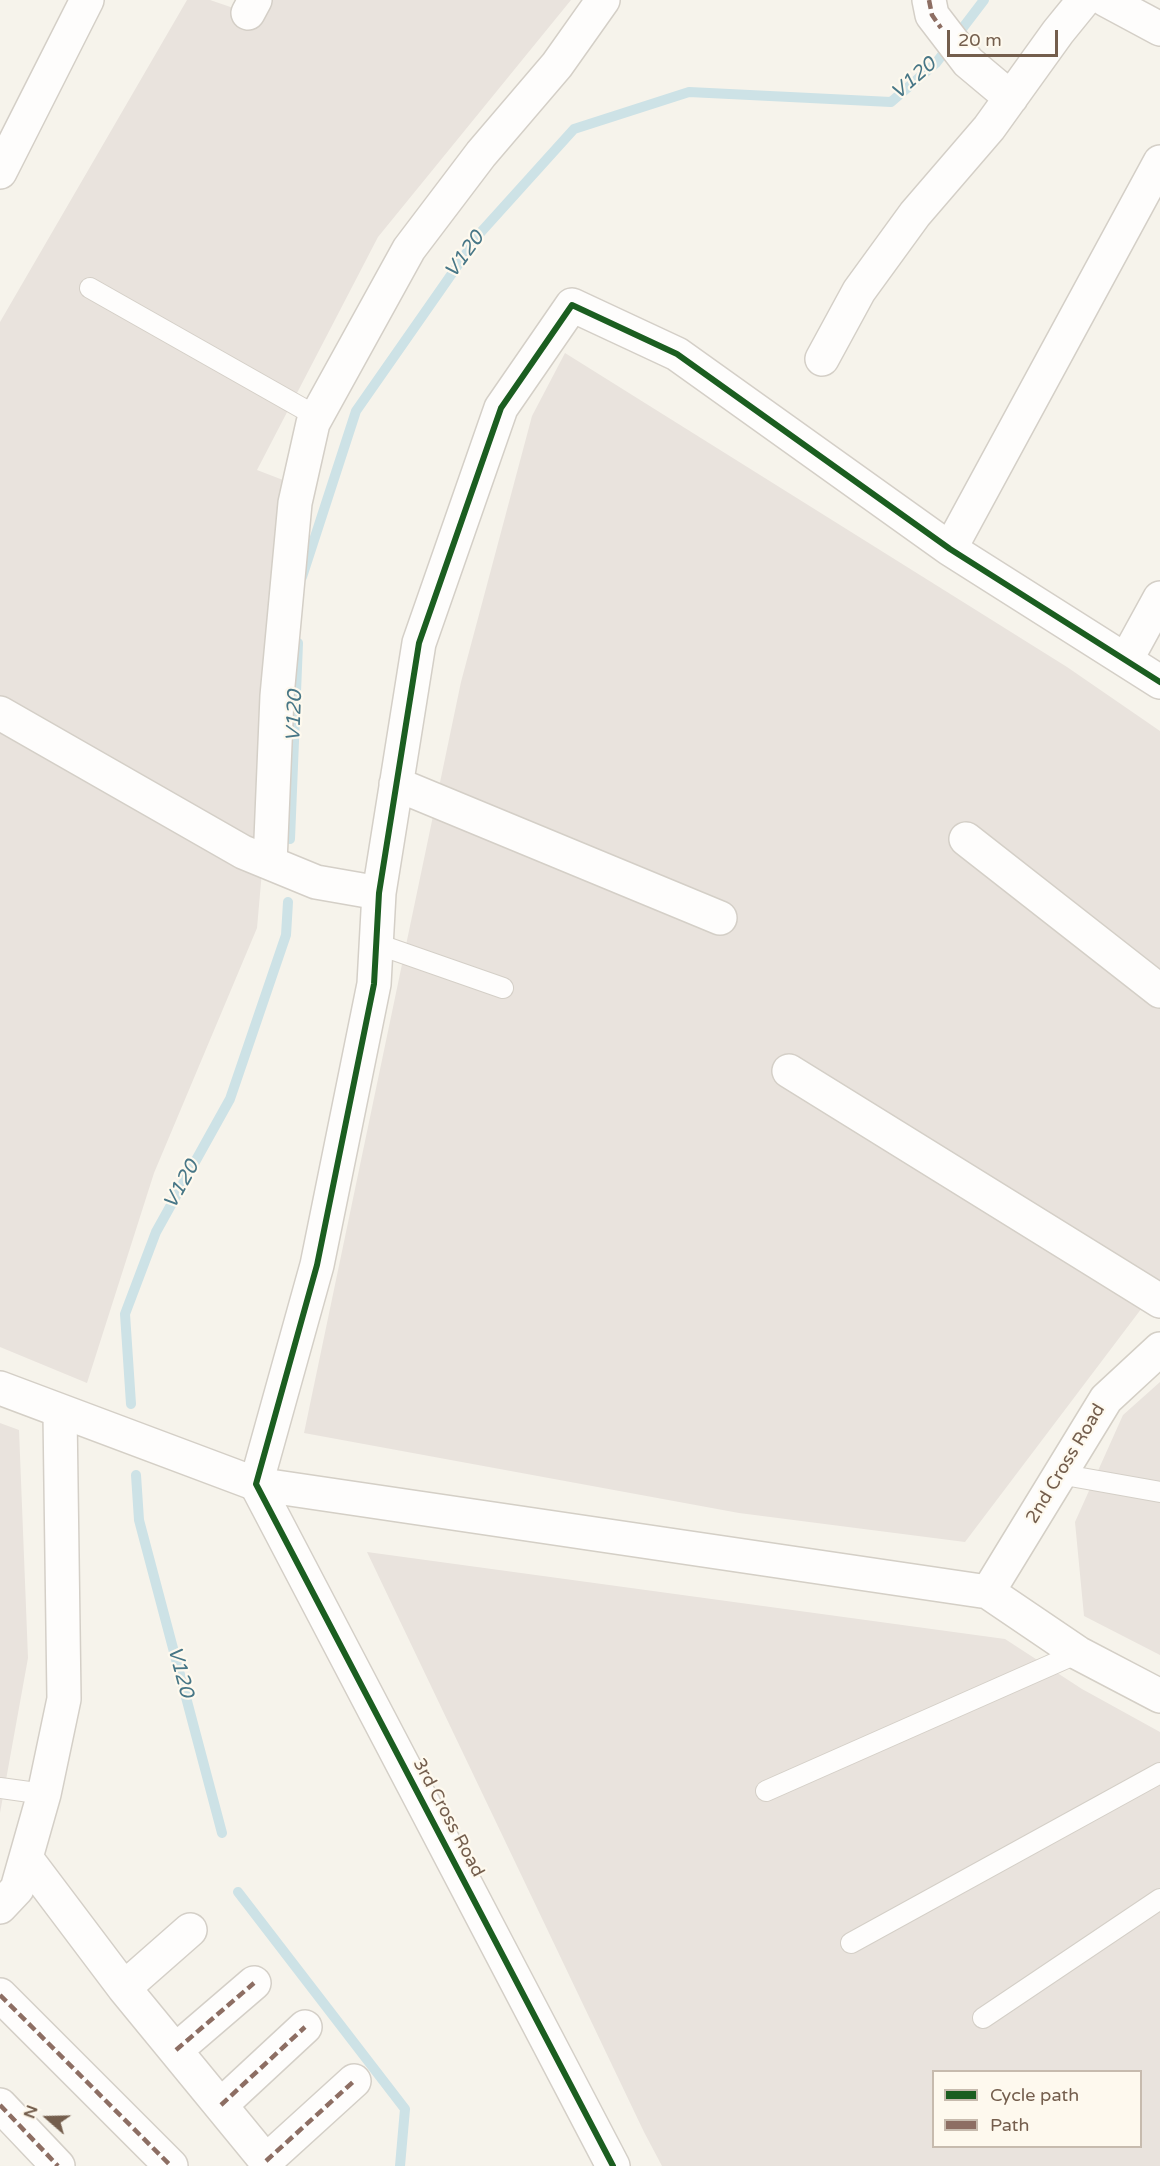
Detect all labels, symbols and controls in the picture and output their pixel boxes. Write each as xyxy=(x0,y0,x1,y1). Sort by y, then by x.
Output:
scale bar xyxy=(950,18,1061,56)
text: 20 m xyxy=(958,29,1002,51)
water label: V120 xyxy=(887,53,941,105)
water label: V120 xyxy=(440,227,490,283)
water label: V120 xyxy=(282,690,308,742)
water label: V120 xyxy=(159,1157,205,1213)
street label: 2nd Cross Road xyxy=(1022,1400,1110,1528)
water label: V120 xyxy=(162,1644,198,1700)
street label: 3rd Cross Road xyxy=(408,1755,488,1881)
legend xyxy=(932,2070,1142,2148)
text: Cycle path xyxy=(990,2084,1079,2106)
north arrow xyxy=(18,2088,78,2148)
text: N xyxy=(19,2102,43,2121)
text: Path xyxy=(990,2114,1029,2136)

